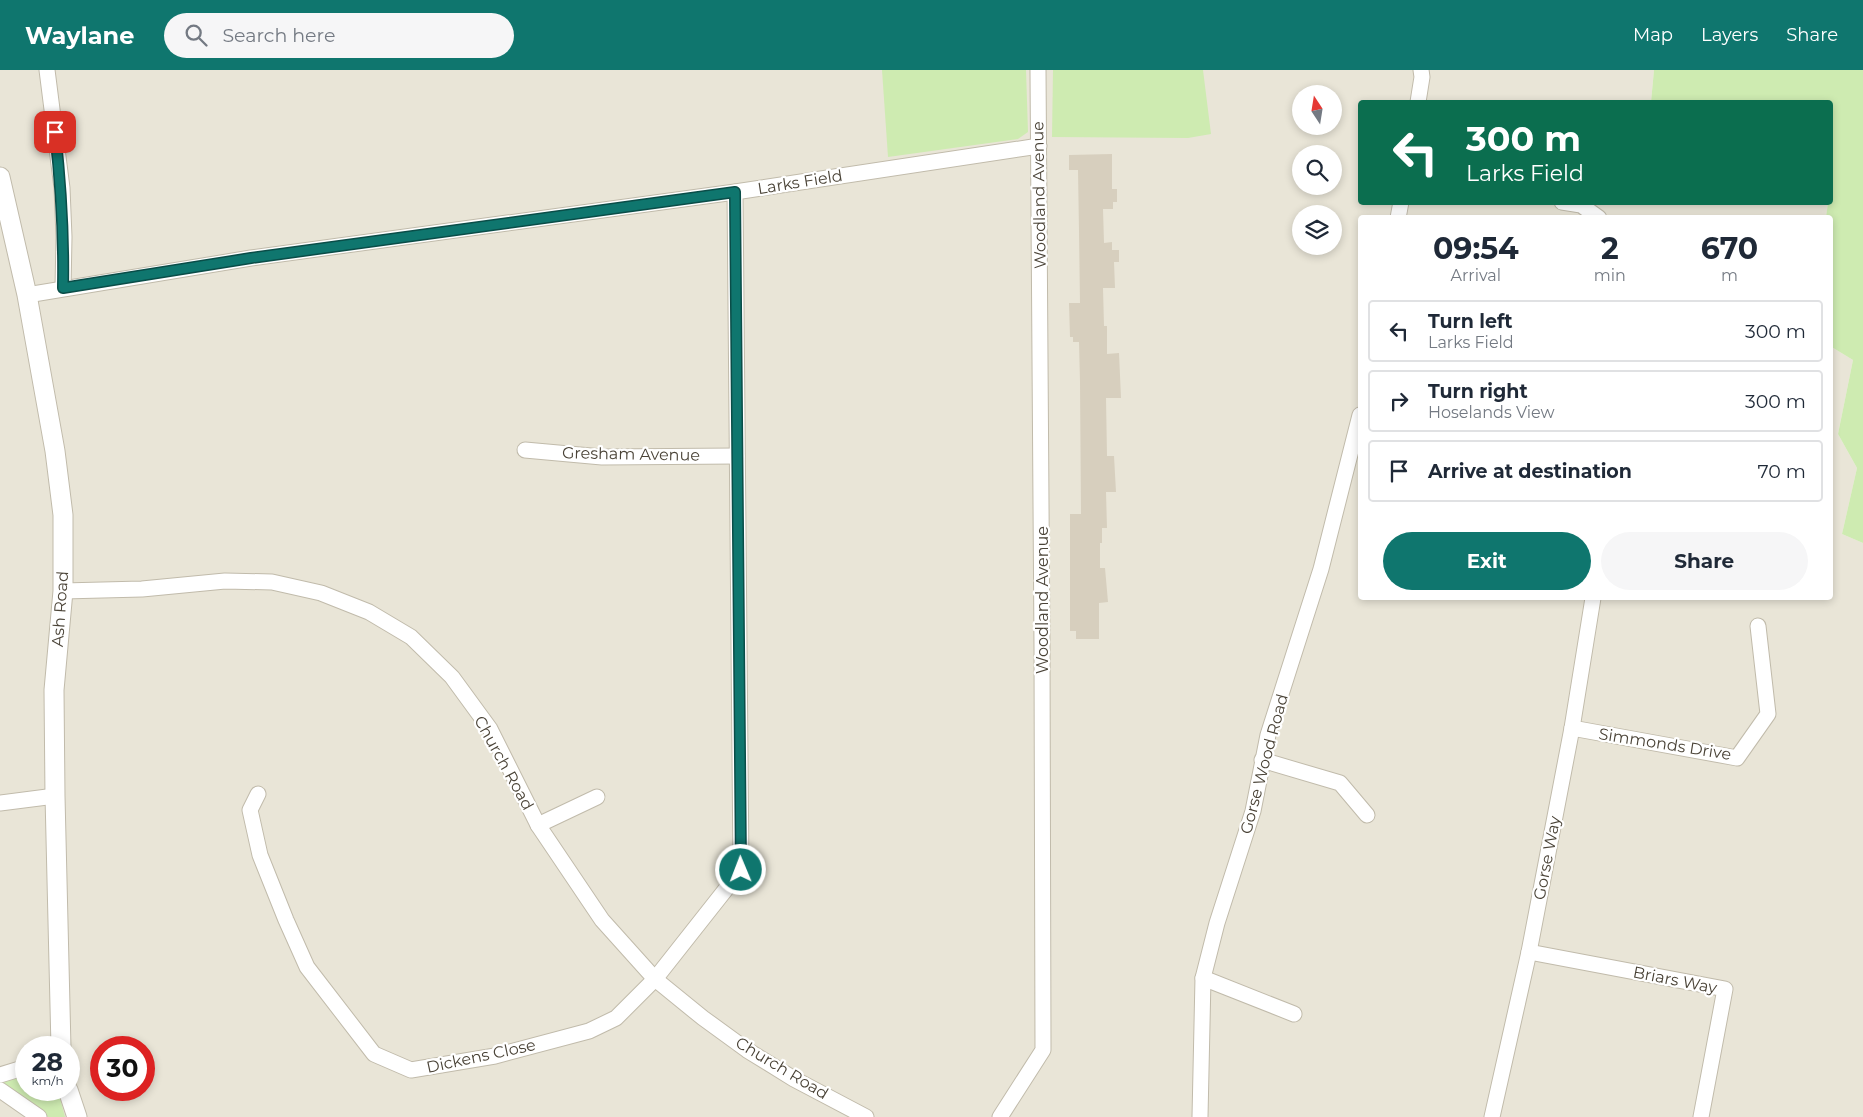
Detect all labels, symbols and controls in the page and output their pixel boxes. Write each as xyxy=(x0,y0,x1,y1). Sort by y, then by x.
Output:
search box xyxy=(164,13,514,58)
text: Waylane xyxy=(25,21,134,50)
icon: search xyxy=(182,21,210,49)
text: Search here xyxy=(222,24,335,47)
text: Map xyxy=(1633,24,1673,46)
text: Layers xyxy=(1701,24,1758,46)
text: Share xyxy=(1786,24,1838,46)
north arrow xyxy=(1292,85,1342,135)
map controls xyxy=(1292,85,1342,255)
pin xyxy=(34,111,76,153)
text: 300 m xyxy=(1466,117,1581,160)
icon: arrive xyxy=(41,118,69,146)
icon: left xyxy=(1383,120,1448,185)
street label: Woodland Avenue xyxy=(1028,121,1050,269)
button: search xyxy=(1292,145,1342,195)
text: Larks Field xyxy=(1466,160,1584,187)
street label: Larks Field xyxy=(756,166,844,198)
button: layers xyxy=(1292,205,1342,255)
text: 09:54 xyxy=(1433,230,1519,267)
text: 2 xyxy=(1601,230,1619,267)
text: 670 xyxy=(1701,230,1758,267)
text: Arrival xyxy=(1451,266,1501,285)
text: min xyxy=(1594,266,1626,285)
text: m xyxy=(1721,266,1738,285)
text: Turn left xyxy=(1428,310,1513,333)
icon: left xyxy=(1385,317,1413,345)
text: 300 m xyxy=(1745,320,1806,343)
text: Larks Field xyxy=(1428,333,1514,352)
text: Turn right xyxy=(1428,380,1528,403)
icon: right xyxy=(1385,387,1413,415)
text: 300 m xyxy=(1745,390,1806,413)
text: Hoselands View xyxy=(1428,403,1555,422)
street label: Gresham Avenue xyxy=(562,443,700,465)
icon: arrive xyxy=(1385,457,1413,485)
text: Arrive at destination xyxy=(1428,460,1632,483)
text: 70 m xyxy=(1757,460,1806,483)
street label: Woodland Avenue xyxy=(1033,526,1052,674)
button: Exit xyxy=(1383,532,1591,590)
button: Share xyxy=(1601,532,1808,590)
street label: Ash Road xyxy=(48,570,72,648)
street label: Gorse Wood Road xyxy=(1236,692,1292,836)
street label: Church Road xyxy=(470,713,538,813)
street label: Simmonds Drive xyxy=(1597,724,1733,764)
street label: Gorse Way xyxy=(1530,814,1565,902)
position arrow xyxy=(714,843,766,895)
street label: Briars Way xyxy=(1631,963,1719,998)
street label: Church Road xyxy=(732,1033,832,1103)
street label: Dickens Close xyxy=(425,1035,537,1077)
speed limit sign: 30 xyxy=(90,1036,155,1101)
text: 28 xyxy=(32,1047,63,1077)
text: km/h xyxy=(31,1073,64,1088)

